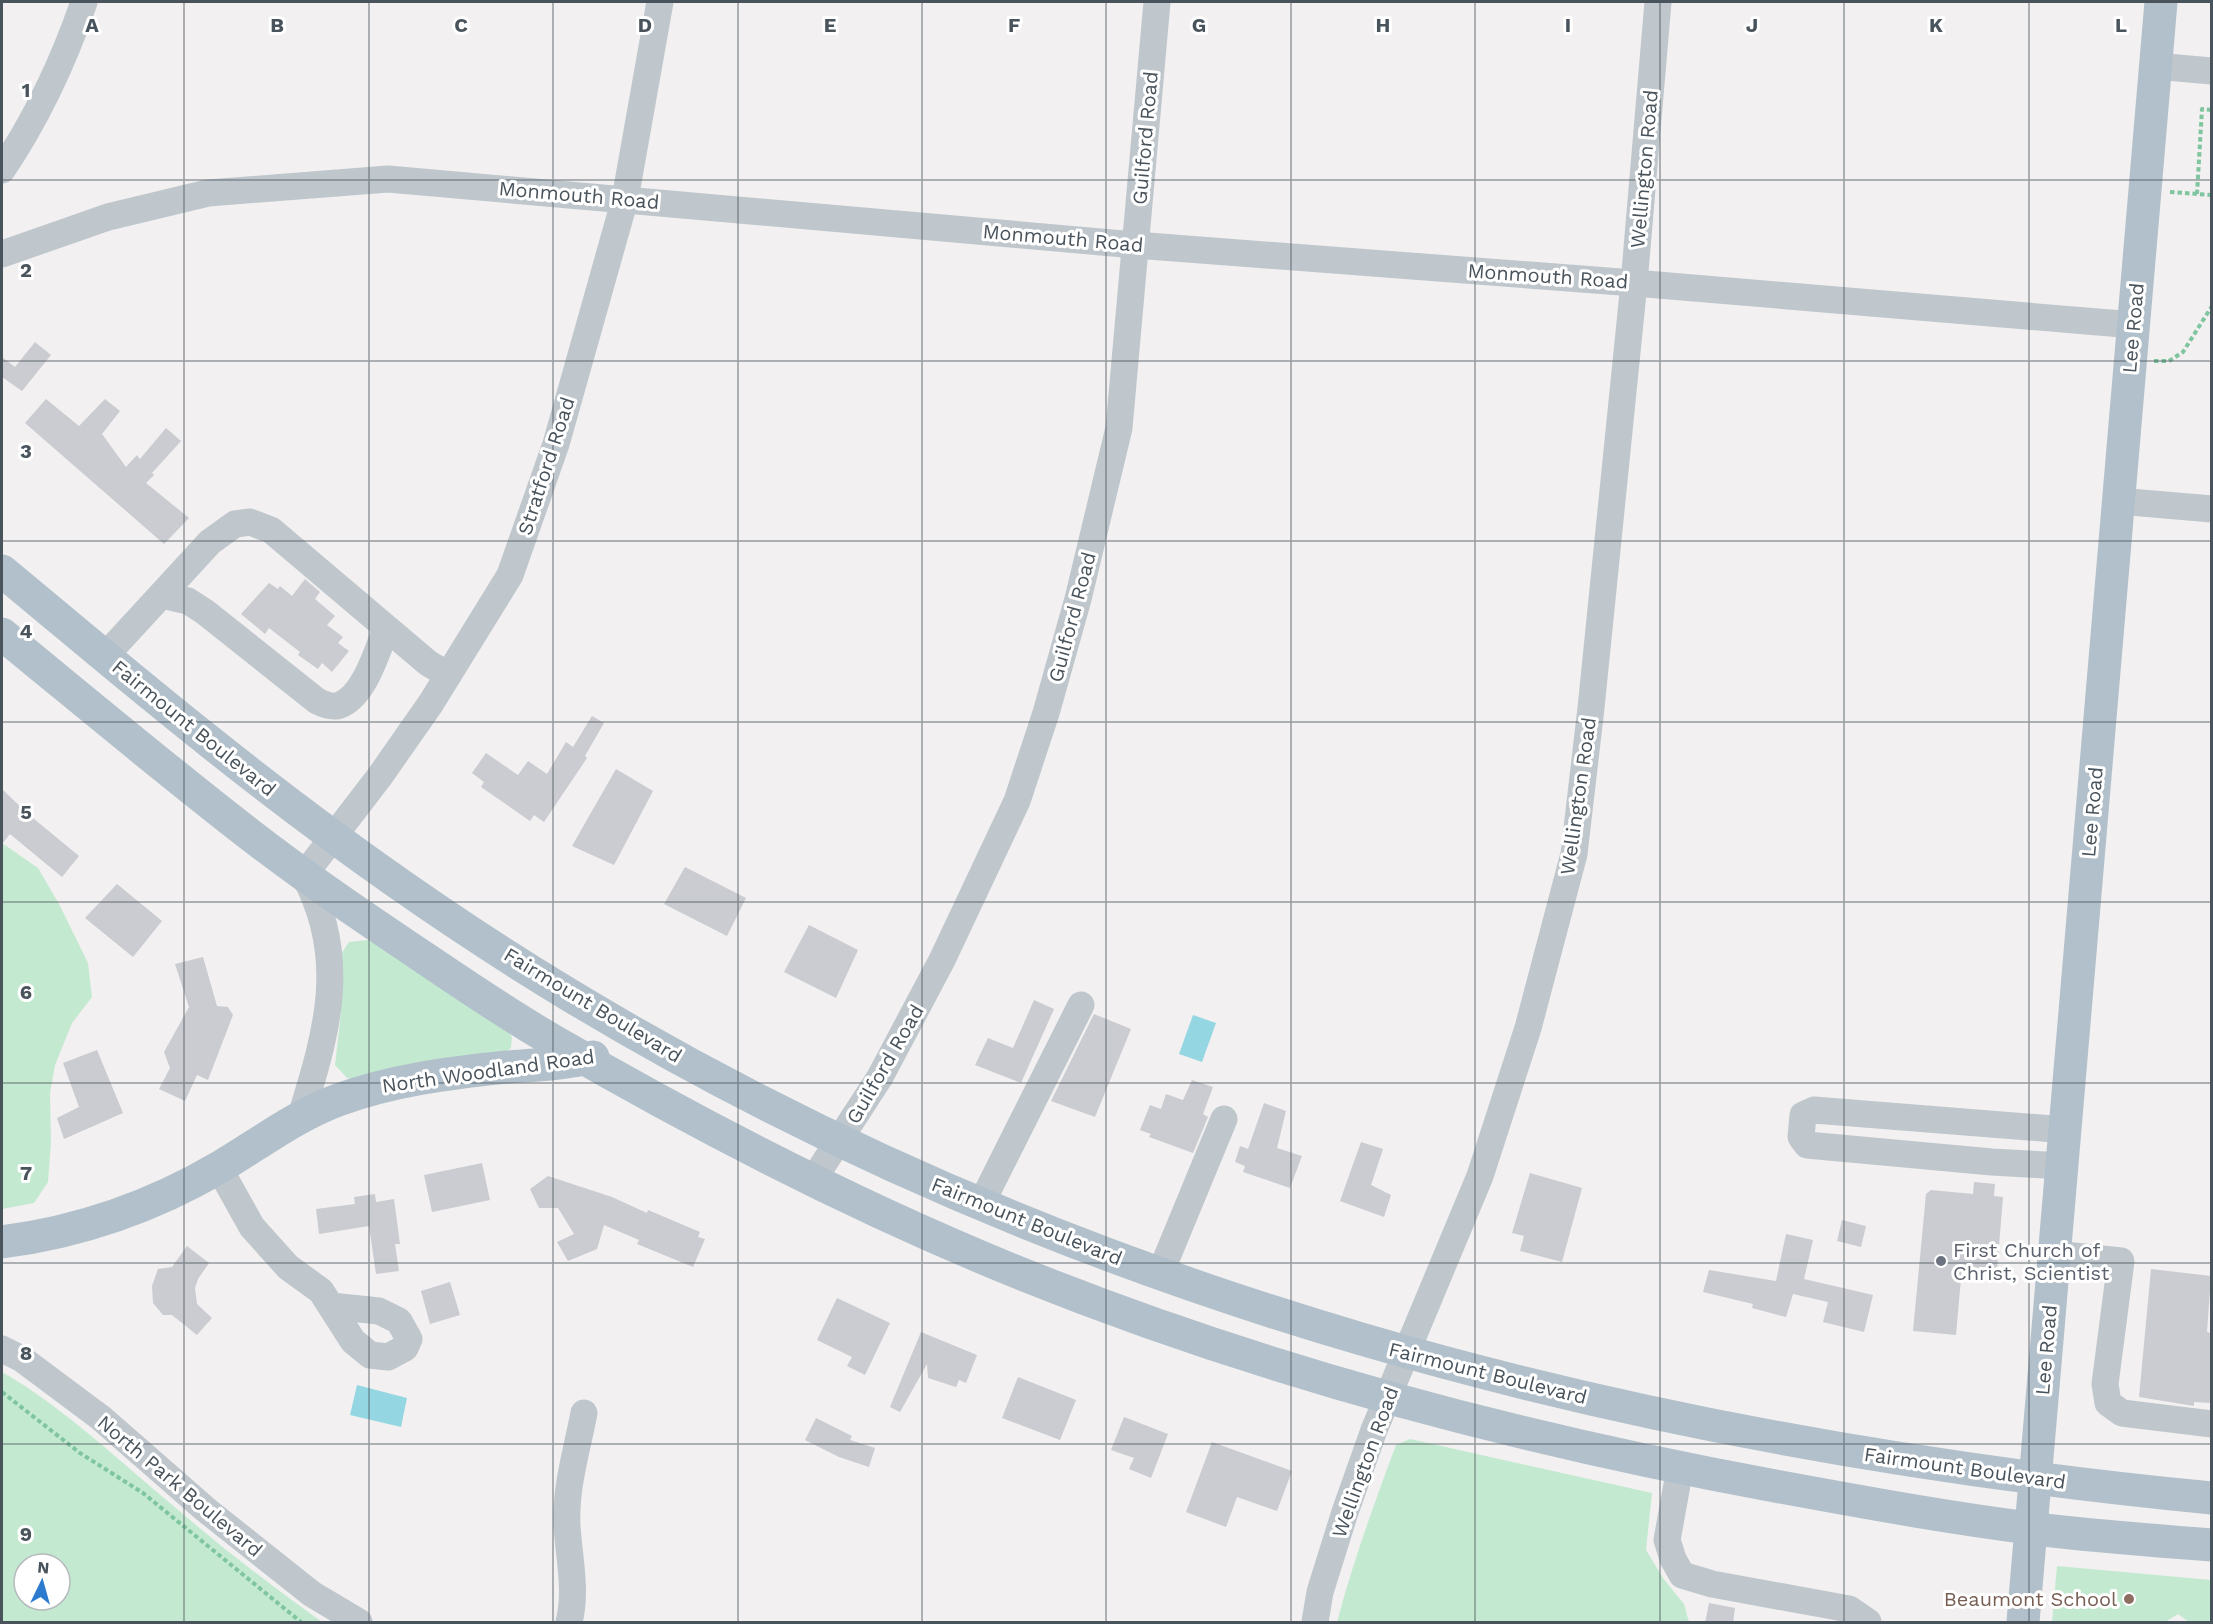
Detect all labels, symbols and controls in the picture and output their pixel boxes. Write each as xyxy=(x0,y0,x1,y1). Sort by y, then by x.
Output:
text: A xyxy=(85,13,99,37)
text: B xyxy=(270,13,284,37)
text: C xyxy=(454,13,468,37)
text: D xyxy=(638,13,652,37)
text: E xyxy=(824,13,836,37)
text: F xyxy=(1008,13,1020,37)
text: G xyxy=(1192,13,1206,37)
text: H xyxy=(1376,13,1390,37)
text: I xyxy=(1565,13,1571,37)
text: J xyxy=(1746,13,1758,37)
text: K xyxy=(1929,13,1943,37)
text: L xyxy=(2115,13,2127,37)
street label: Guilford Road xyxy=(1127,70,1163,206)
text: 1 xyxy=(22,78,30,102)
street label: Wellington Road xyxy=(1625,89,1663,249)
street label: Monmouth Road xyxy=(498,176,660,214)
street label: Monmouth Road xyxy=(982,219,1144,257)
text: 2 xyxy=(20,258,32,282)
street label: Monmouth Road xyxy=(1467,258,1629,294)
street label: Lee Road xyxy=(2117,282,2149,374)
street label: Stratford Road xyxy=(512,394,580,538)
text: 3 xyxy=(20,439,32,463)
street label: Guilford Road xyxy=(1043,549,1101,685)
text: 4 xyxy=(20,619,33,643)
street label: Fairmount Boulevard xyxy=(107,655,281,801)
street label: Wellington Road xyxy=(1555,716,1601,876)
street label: Lee Road xyxy=(2076,766,2108,858)
text: 5 xyxy=(20,800,32,824)
street label: Fairmount Boulevard xyxy=(500,942,686,1068)
text: 6 xyxy=(20,980,32,1004)
street label: Guilford Road xyxy=(841,1000,929,1128)
street label: North Woodland Road xyxy=(380,1044,596,1098)
text: 7 xyxy=(20,1161,32,1185)
street label: Fairmount Boulevard xyxy=(928,1172,1126,1270)
place label: First Church of Christ, Scientist xyxy=(1953,1238,2110,1285)
marker: First Church of Christ, Scientist xyxy=(1934,1254,1948,1268)
street label: Lee Road xyxy=(2030,1304,2062,1396)
street label: Fairmount Boulevard xyxy=(1386,1337,1590,1409)
text: 8 xyxy=(20,1341,32,1365)
street label: Wellington Road xyxy=(1327,1383,1403,1541)
street label: North Park Boulevard xyxy=(93,1410,267,1562)
street label: Fairmount Boulevard xyxy=(1863,1442,2067,1494)
text: 9 xyxy=(20,1522,32,1546)
north arrow xyxy=(12,1552,72,1612)
text: N xyxy=(37,1558,50,1578)
place label: Beaumont School xyxy=(1944,1587,2117,1611)
marker: Beaumont School xyxy=(2122,1592,2136,1606)

